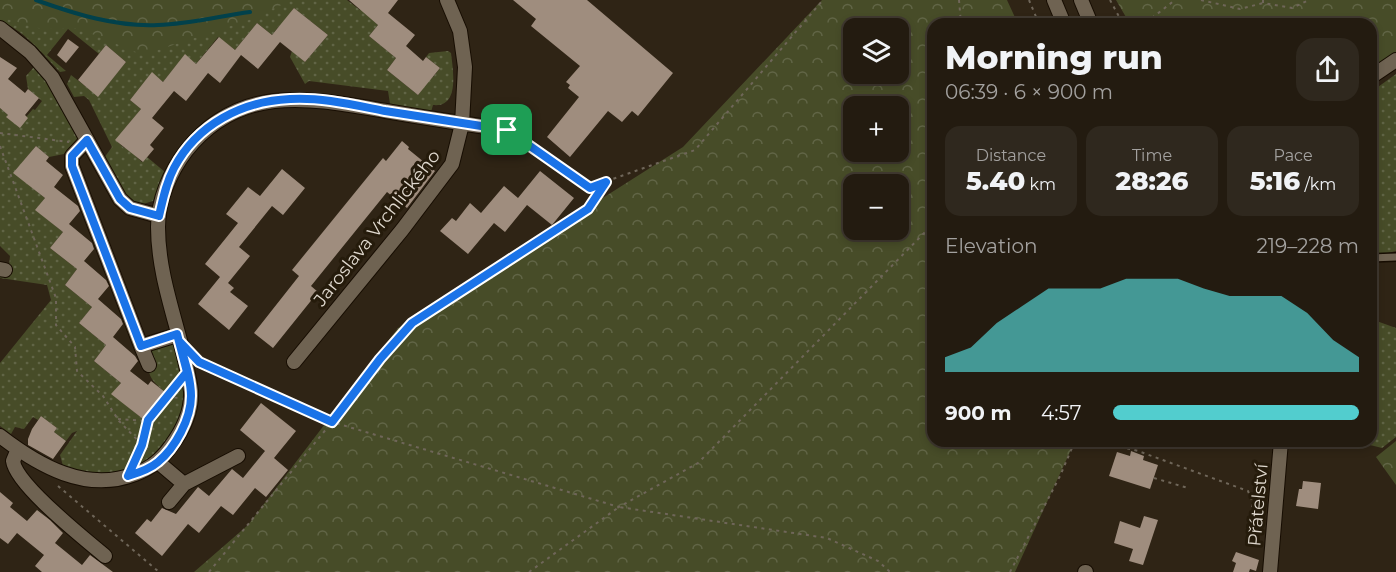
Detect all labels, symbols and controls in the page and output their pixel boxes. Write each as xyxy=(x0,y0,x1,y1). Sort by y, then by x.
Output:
map controls xyxy=(843,18,909,240)
button: layers xyxy=(843,18,909,84)
text: Morning run xyxy=(945,37,1163,77)
button: share xyxy=(1296,38,1359,101)
text: 06:39 · 6 × 900 m xyxy=(945,80,1113,104)
button: + xyxy=(843,96,909,162)
pin xyxy=(481,104,532,155)
icon: arrive xyxy=(490,113,523,146)
street label: Jaroslava Vrchlického xyxy=(309,145,445,311)
text: Distance xyxy=(976,146,1046,165)
text: Time xyxy=(1132,146,1172,165)
text: Pace xyxy=(1273,146,1313,165)
text: 5.40 xyxy=(966,165,1025,197)
text: 28:26 xyxy=(1116,165,1188,197)
text: 5:16 xyxy=(1250,165,1300,197)
button: − xyxy=(843,174,909,240)
text: km xyxy=(1025,175,1056,194)
text: /km xyxy=(1300,175,1336,194)
text: Elevation xyxy=(945,234,1037,258)
text: 219–228 m xyxy=(1256,234,1359,258)
text: 900 m xyxy=(945,401,1012,425)
text: 4:57 xyxy=(1041,401,1081,425)
street label: Přátelství xyxy=(1243,462,1273,547)

